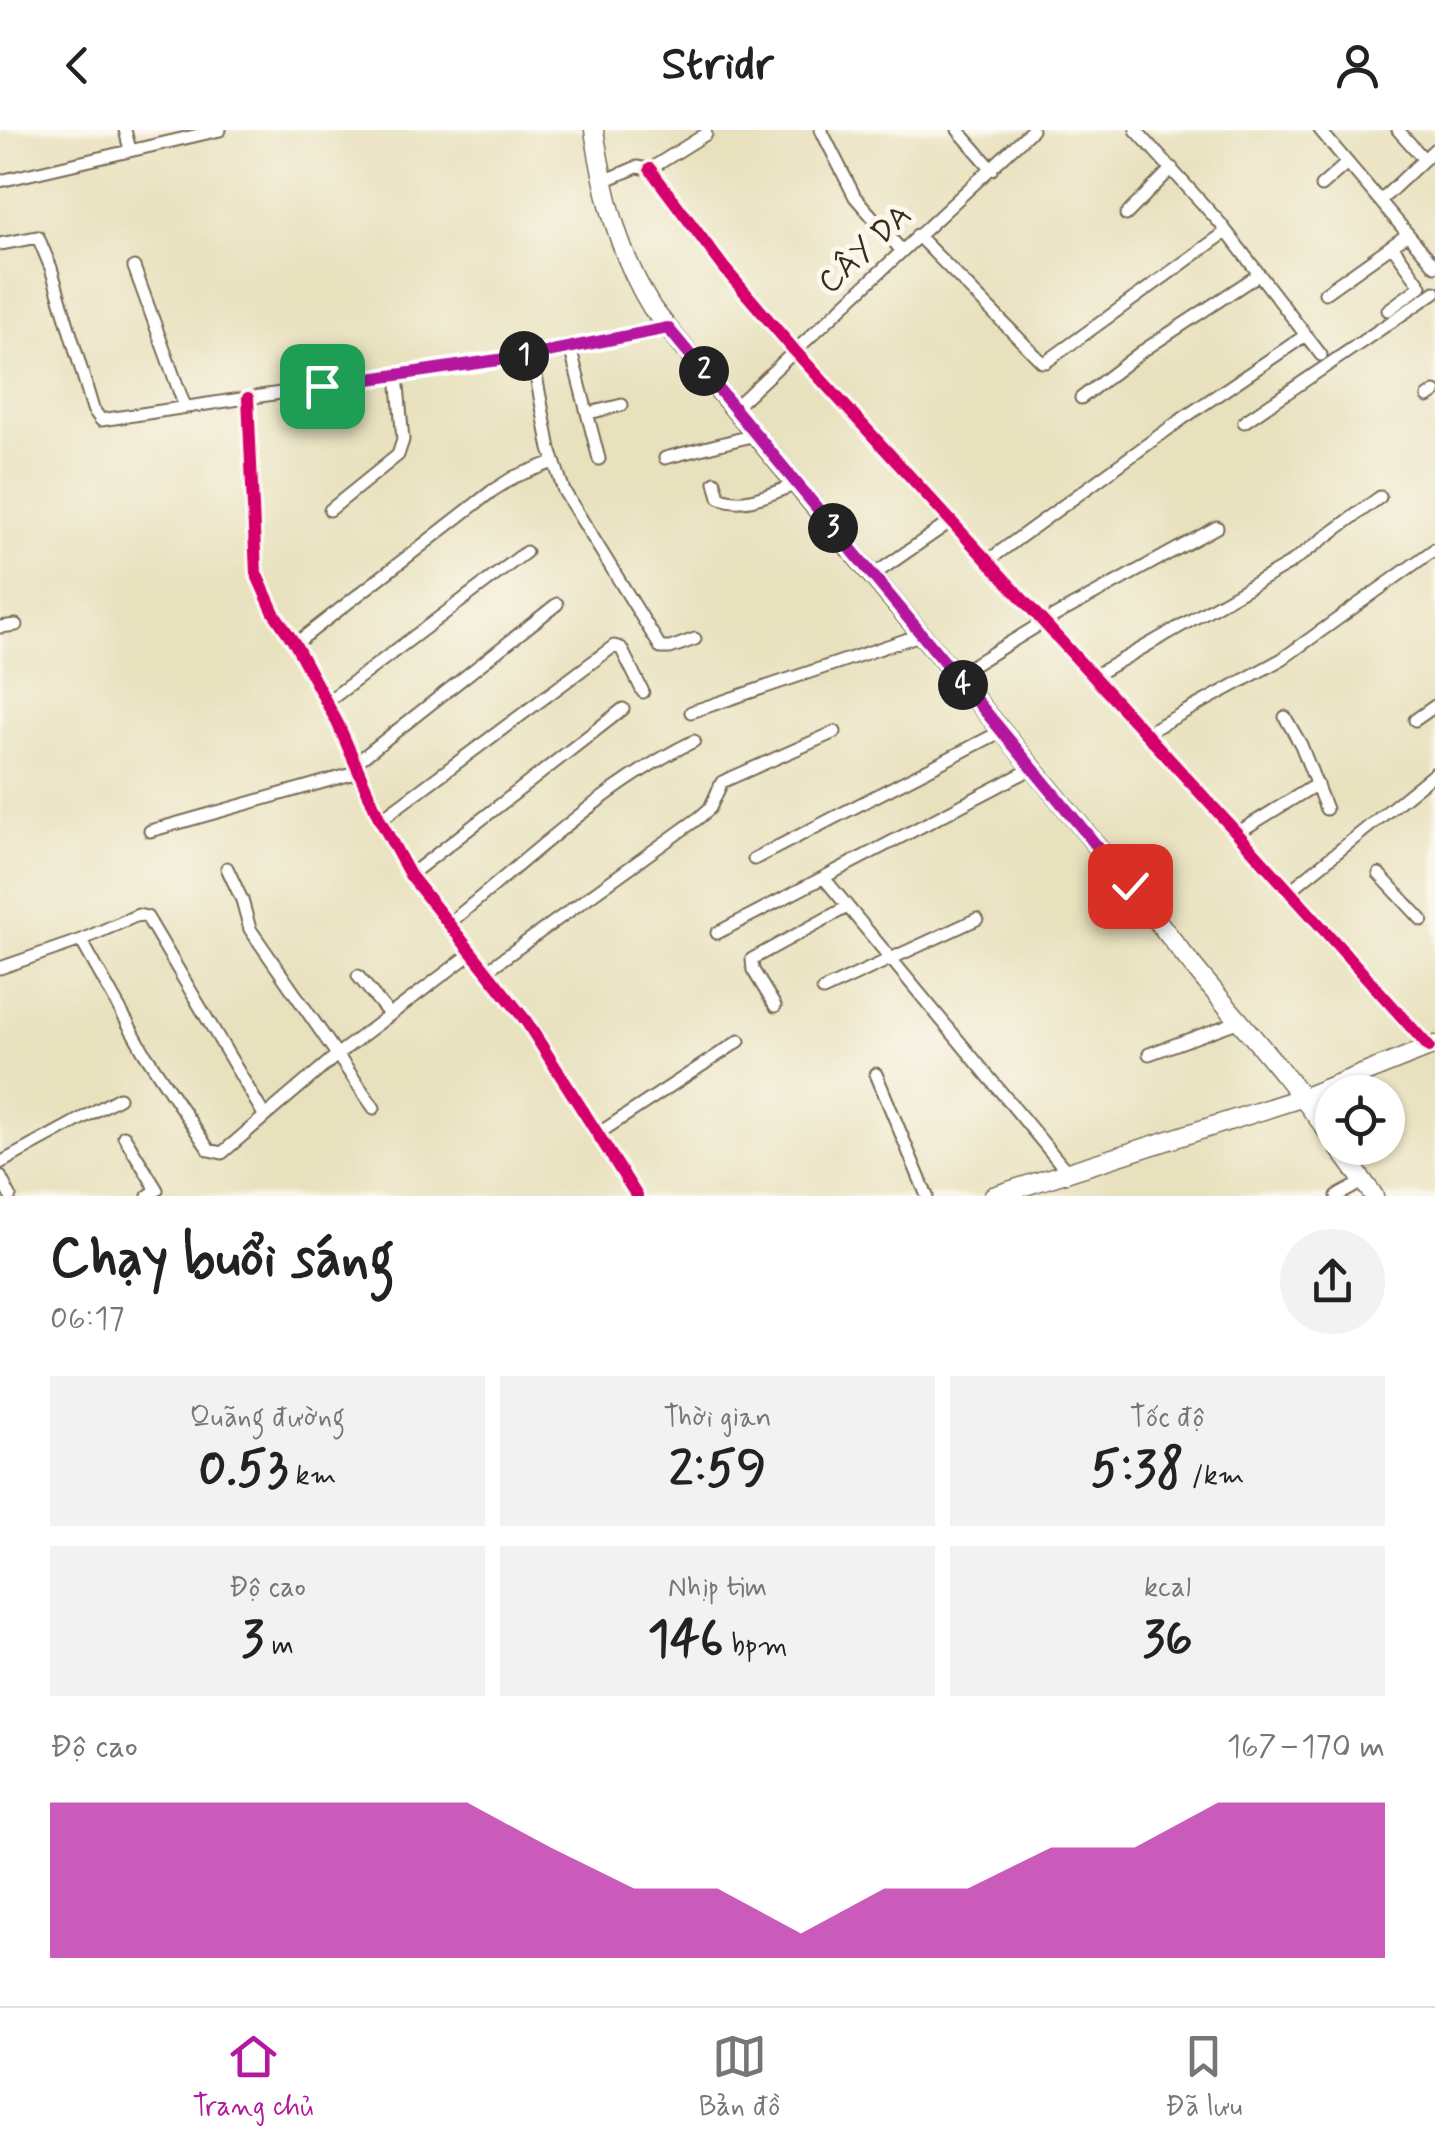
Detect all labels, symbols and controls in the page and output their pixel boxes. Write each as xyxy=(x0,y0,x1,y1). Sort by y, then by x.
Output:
text: Stridr xyxy=(661,36,774,95)
icon: back xyxy=(50,38,105,93)
icon: person xyxy=(1330,38,1385,93)
street label: CÂY DA xyxy=(809,195,921,304)
pin: 1 xyxy=(499,331,549,381)
text: 1 xyxy=(518,337,530,374)
pin xyxy=(280,344,365,429)
pin: 2 xyxy=(679,346,729,396)
text: 2 xyxy=(697,352,711,389)
icon: arrive xyxy=(295,359,350,414)
pin: 3 xyxy=(808,503,858,553)
text: 3 xyxy=(827,509,839,546)
pin: 4 xyxy=(938,660,988,710)
text: 4 xyxy=(955,666,971,703)
pin xyxy=(1088,844,1173,929)
icon: check xyxy=(1103,859,1158,914)
map controls xyxy=(1315,1075,1405,1165)
button: locate xyxy=(1315,1075,1405,1165)
text: Chạy buổi sáng xyxy=(50,1224,395,1296)
button: share xyxy=(1280,1229,1385,1334)
text: 06:17 xyxy=(50,1298,125,1340)
text: Quãng đường xyxy=(190,1400,345,1437)
text: Thời gian xyxy=(664,1400,771,1437)
text: Tốc độ xyxy=(1130,1400,1205,1437)
text: 0.53 xyxy=(199,1437,288,1503)
text: 2:59 xyxy=(669,1437,766,1503)
text: 5:38 xyxy=(1091,1437,1184,1503)
text: km xyxy=(288,1458,336,1495)
text: /km xyxy=(1184,1458,1244,1495)
text: Độ cao xyxy=(229,1570,306,1607)
text: Nhịp tim xyxy=(668,1570,767,1607)
text: kcal xyxy=(1144,1570,1191,1607)
text: 3 xyxy=(241,1607,264,1673)
text: 146 xyxy=(647,1607,724,1673)
text: 36 xyxy=(1142,1607,1193,1673)
text: m xyxy=(264,1628,294,1665)
text: bpm xyxy=(724,1628,788,1665)
text: Độ cao xyxy=(50,1726,138,1768)
text: 167–170 m xyxy=(1227,1726,1385,1768)
tab: Trang chủ xyxy=(192,2029,314,2126)
tab: Bản đồ xyxy=(699,2029,780,2126)
tab: Đã lưu xyxy=(1165,2029,1243,2126)

